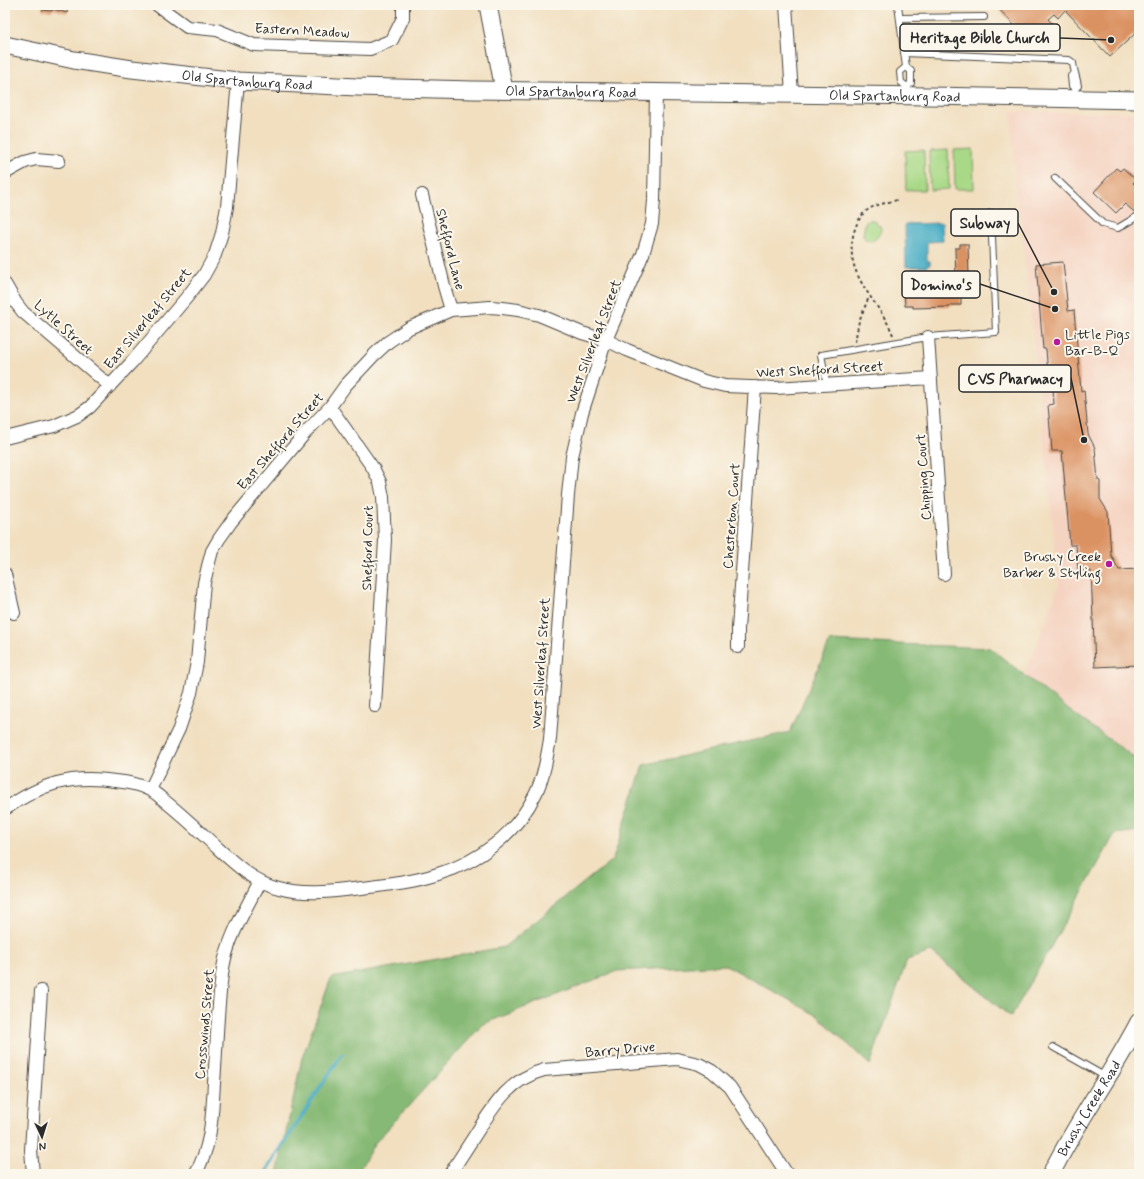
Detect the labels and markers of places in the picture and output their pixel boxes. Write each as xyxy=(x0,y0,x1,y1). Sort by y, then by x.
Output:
callout: Heritage Bible Church xyxy=(900,24,1060,51)
callout: Subway xyxy=(951,209,1018,236)
callout: Domino's xyxy=(902,271,980,298)
place label: Little Pigs Bar-B-Q xyxy=(1065,326,1130,360)
marker: Little Pigs Bar-B-Q xyxy=(1052,337,1062,347)
callout: CVS Pharmacy xyxy=(959,365,1071,392)
place label: Brushy Creek Barber & Styling xyxy=(1003,548,1101,584)
marker: Brushy Creek Barber & Styling xyxy=(1104,559,1114,569)

